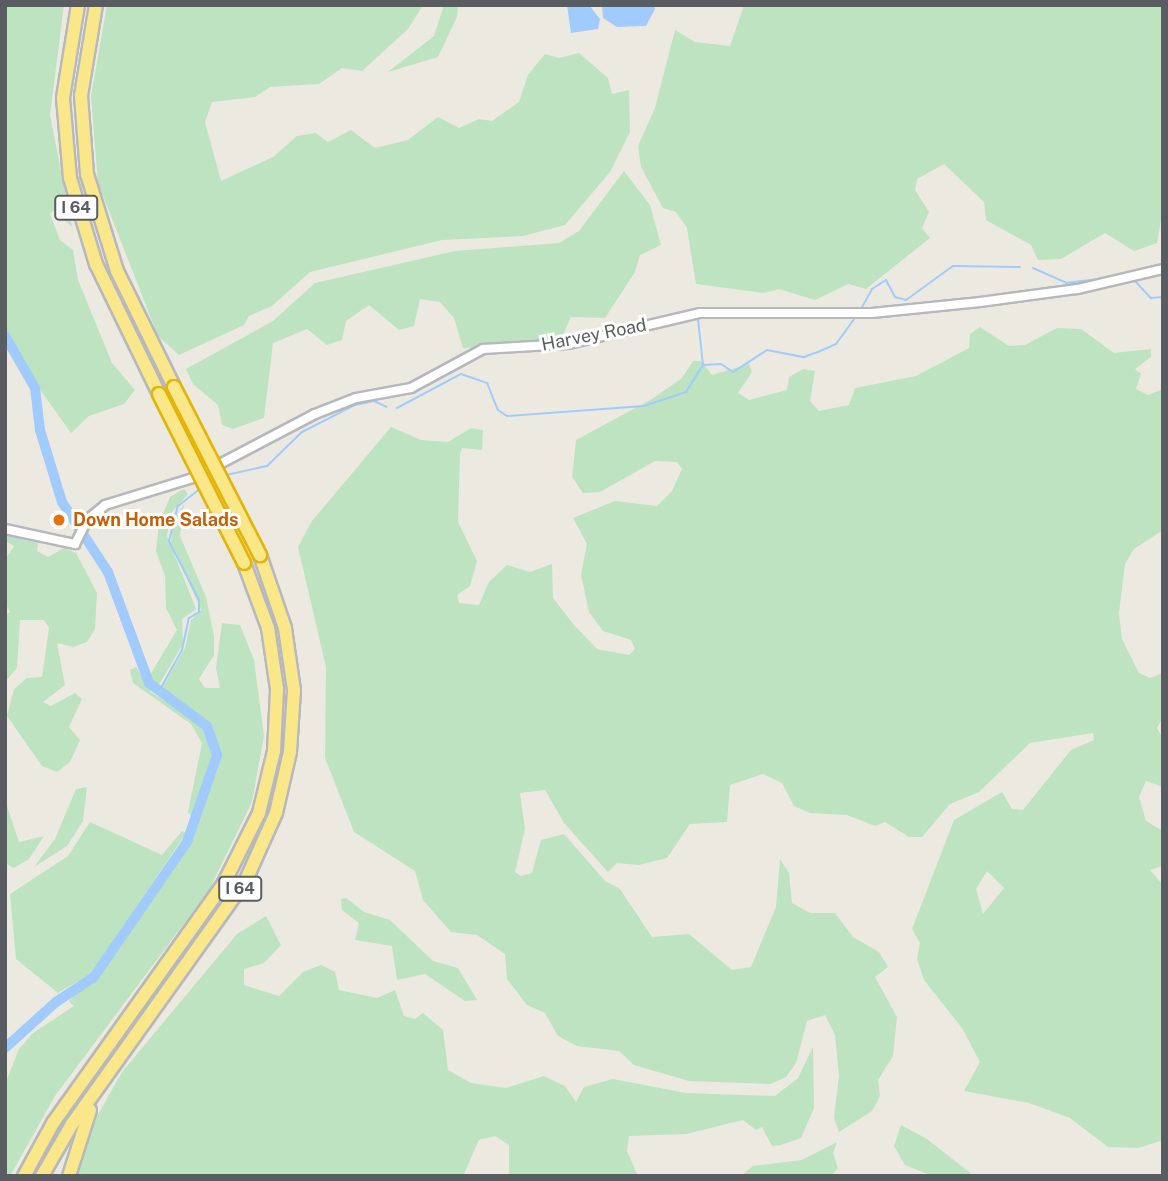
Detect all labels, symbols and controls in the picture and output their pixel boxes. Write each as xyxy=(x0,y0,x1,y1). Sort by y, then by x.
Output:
road number: I 64 xyxy=(53,196,99,220)
street label: Harvey Road xyxy=(540,314,648,356)
place label: Down Home Salads xyxy=(73,509,239,531)
marker: Down Home Salads xyxy=(51,512,67,528)
road number: I 64 xyxy=(217,876,263,902)

